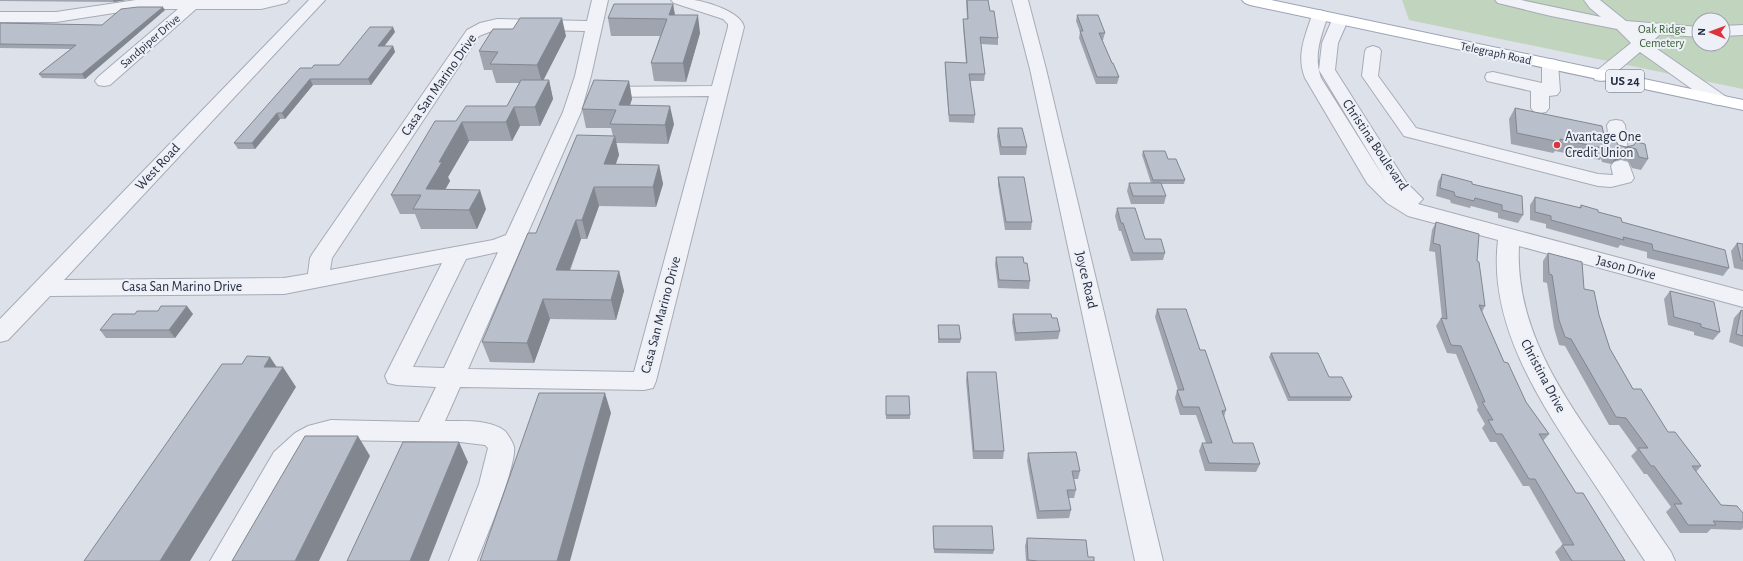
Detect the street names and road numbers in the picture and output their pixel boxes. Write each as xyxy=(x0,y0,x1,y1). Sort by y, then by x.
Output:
street label: Sandpiper Drive xyxy=(118,12,182,70)
street label: Casa San Marino Drive xyxy=(399,32,479,138)
street label: Telegraph Road xyxy=(1459,40,1533,66)
road number: US 24 xyxy=(1606,70,1644,92)
street label: Christina Boulevard xyxy=(1339,97,1411,193)
street label: West Road xyxy=(133,141,183,193)
street label: Joyce Road xyxy=(1073,250,1099,310)
street label: Jason Drive xyxy=(1595,253,1657,283)
street label: Casa San Marino Drive xyxy=(639,255,683,375)
street label: Casa San Marino Drive xyxy=(122,280,242,294)
street label: Christina Drive xyxy=(1518,337,1568,415)

